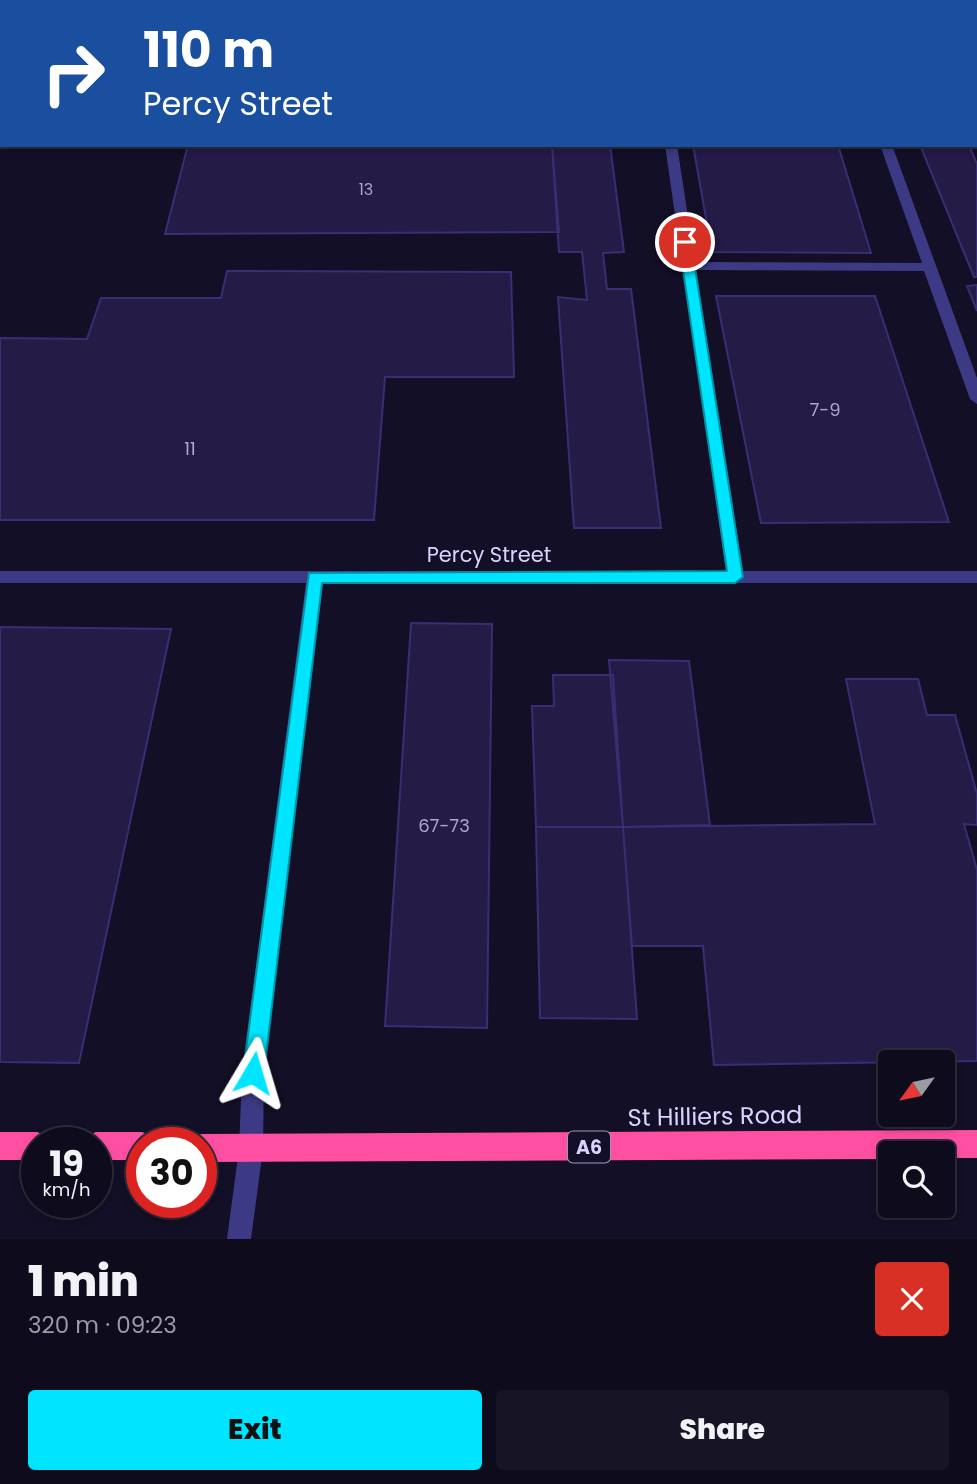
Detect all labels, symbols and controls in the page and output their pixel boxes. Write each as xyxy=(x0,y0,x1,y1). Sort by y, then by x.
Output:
text: 110 m xyxy=(143,16,274,84)
icon: right xyxy=(28,28,119,119)
text: Percy Street xyxy=(143,81,333,126)
house number: 13 xyxy=(359,178,373,201)
pin xyxy=(655,212,715,272)
icon: arrive xyxy=(666,223,704,261)
house number: 7-9 xyxy=(809,397,841,422)
house number: 11 xyxy=(184,436,196,461)
street label: Percy Street xyxy=(427,540,551,569)
house number: 67-73 xyxy=(418,813,470,838)
position arrow xyxy=(216,1036,290,1110)
north arrow xyxy=(878,1050,956,1127)
map controls xyxy=(878,1050,955,1218)
street label: St Hilliers Road xyxy=(627,1098,803,1134)
speed limit sign: 30 xyxy=(126,1127,217,1218)
road number: A6 xyxy=(568,1132,610,1162)
text: 19 xyxy=(49,1139,84,1188)
button: search xyxy=(878,1141,955,1218)
text: km/h xyxy=(43,1177,90,1202)
text: 1 min xyxy=(28,1252,139,1311)
button: close xyxy=(875,1262,949,1336)
text: 320 m · 09:23 xyxy=(28,1309,177,1341)
button: Exit xyxy=(28,1390,482,1470)
button: Share xyxy=(496,1390,949,1470)

